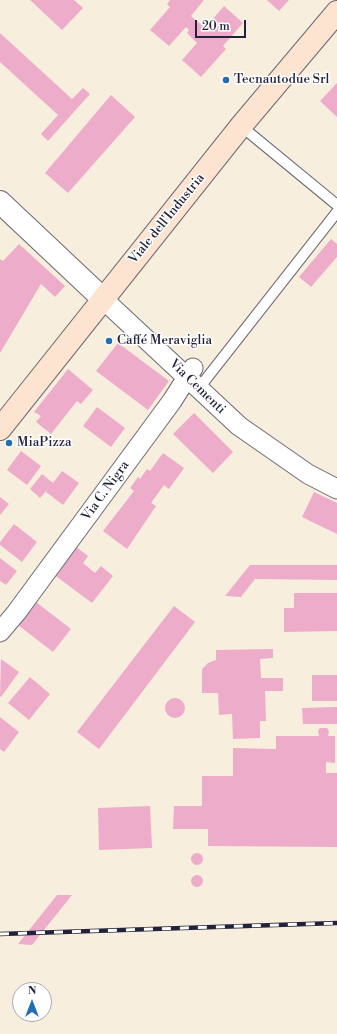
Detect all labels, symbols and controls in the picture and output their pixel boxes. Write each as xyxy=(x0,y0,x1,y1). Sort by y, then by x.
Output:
scale bar xyxy=(197,12,248,38)
text: 20 m xyxy=(202,19,230,34)
place label: Tecnautodue Srl xyxy=(234,72,329,88)
marker: Tecnautodue Srl xyxy=(221,75,231,85)
street label: Viale dell'Industria xyxy=(126,171,208,267)
place label: Caffé Meraviglia xyxy=(117,333,212,349)
marker: Caffé Meraviglia xyxy=(104,336,114,346)
street label: Via Cementi xyxy=(166,356,228,418)
place label: MiaPizza xyxy=(17,435,72,451)
marker: MiaPizza xyxy=(4,438,14,448)
street label: Via C. Nigra xyxy=(79,458,133,524)
north arrow xyxy=(12,982,52,1022)
text: N xyxy=(28,984,36,998)

